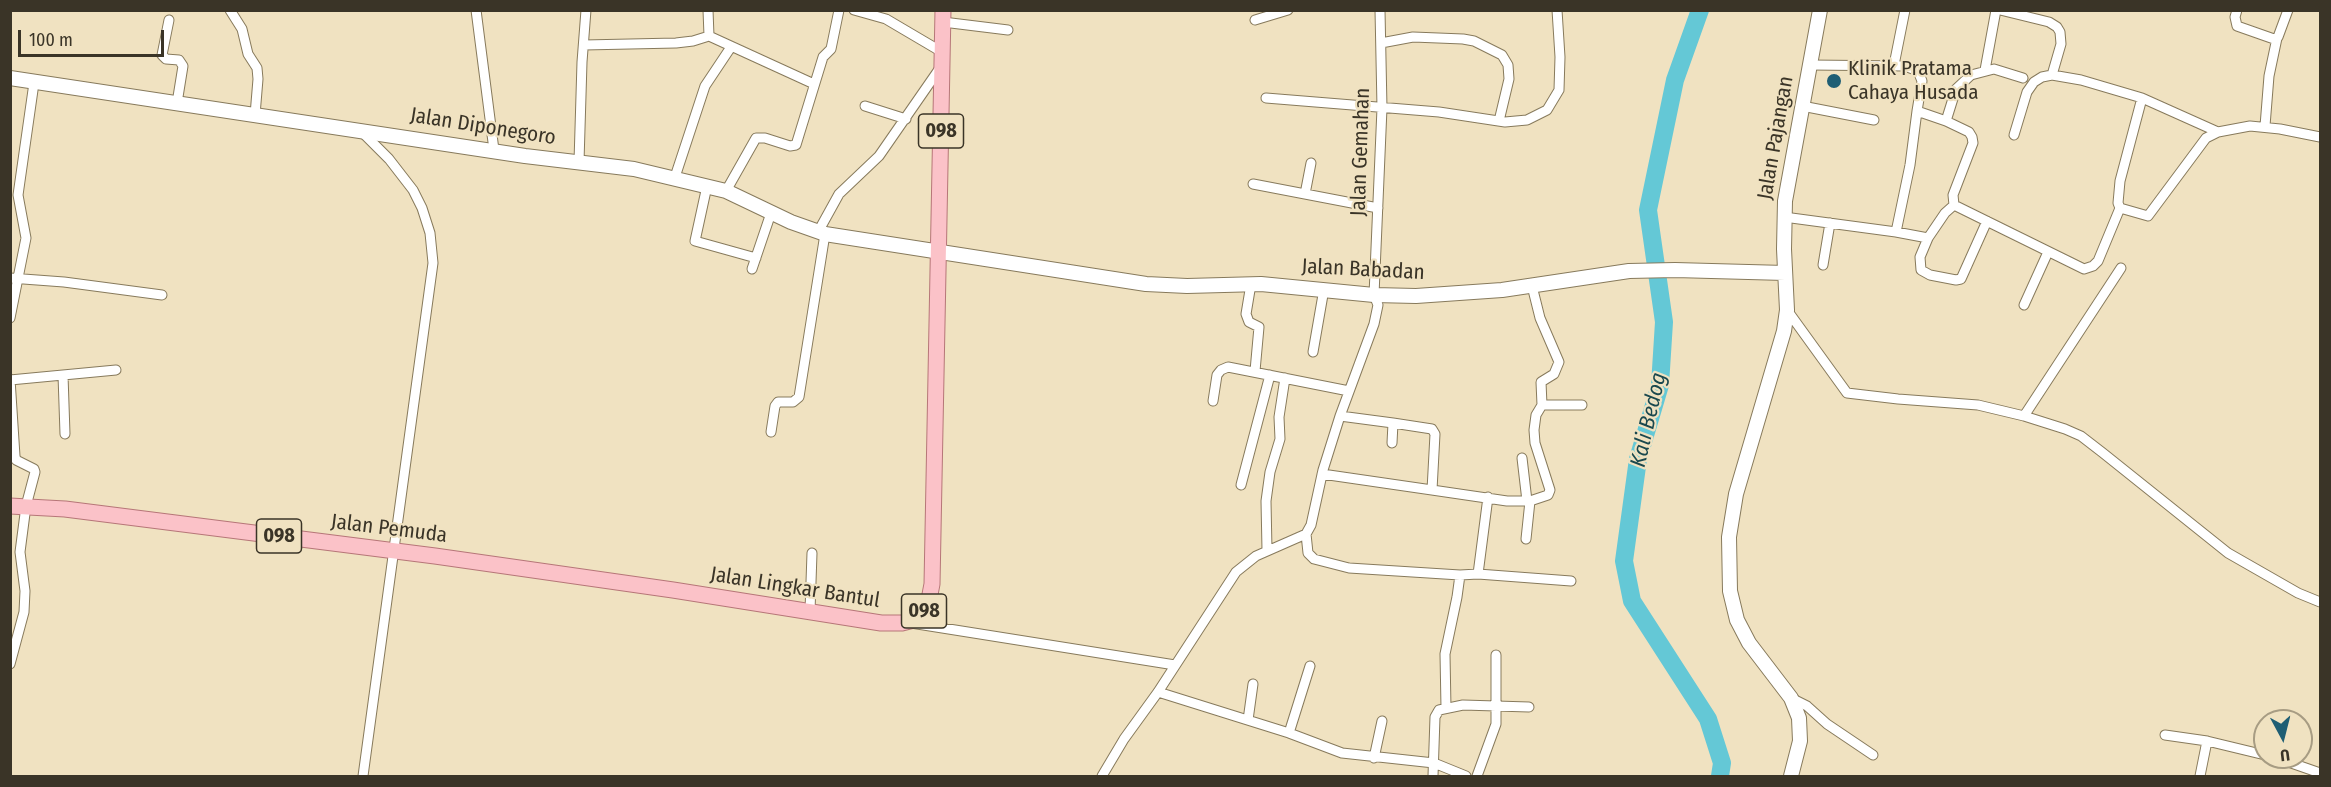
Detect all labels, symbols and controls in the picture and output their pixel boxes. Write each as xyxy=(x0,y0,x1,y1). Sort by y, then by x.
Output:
scale bar xyxy=(21,18,166,56)
text: 100 m xyxy=(29,29,73,51)
place label: Klinik Pratama Cahaya Husada xyxy=(1848,56,1978,106)
marker: Klinik Pratama Cahaya Husada xyxy=(1825,72,1843,90)
street label: Jalan Pajangan xyxy=(1753,74,1799,202)
street label: Jalan Gemahan xyxy=(1346,87,1376,217)
street label: Jalan Diponegoro xyxy=(408,103,558,151)
road number: 098 xyxy=(918,114,964,148)
street label: Jalan Babadan xyxy=(1301,254,1425,286)
water label: Kali Bedog xyxy=(1625,370,1673,470)
street label: Jalan Pemuda xyxy=(329,509,449,549)
road number: 098 xyxy=(256,519,302,553)
street label: Jalan Lingkar Bantul xyxy=(708,562,882,614)
road number: 098 xyxy=(902,594,946,628)
north arrow xyxy=(2253,709,2313,769)
text: U xyxy=(2279,745,2291,765)

